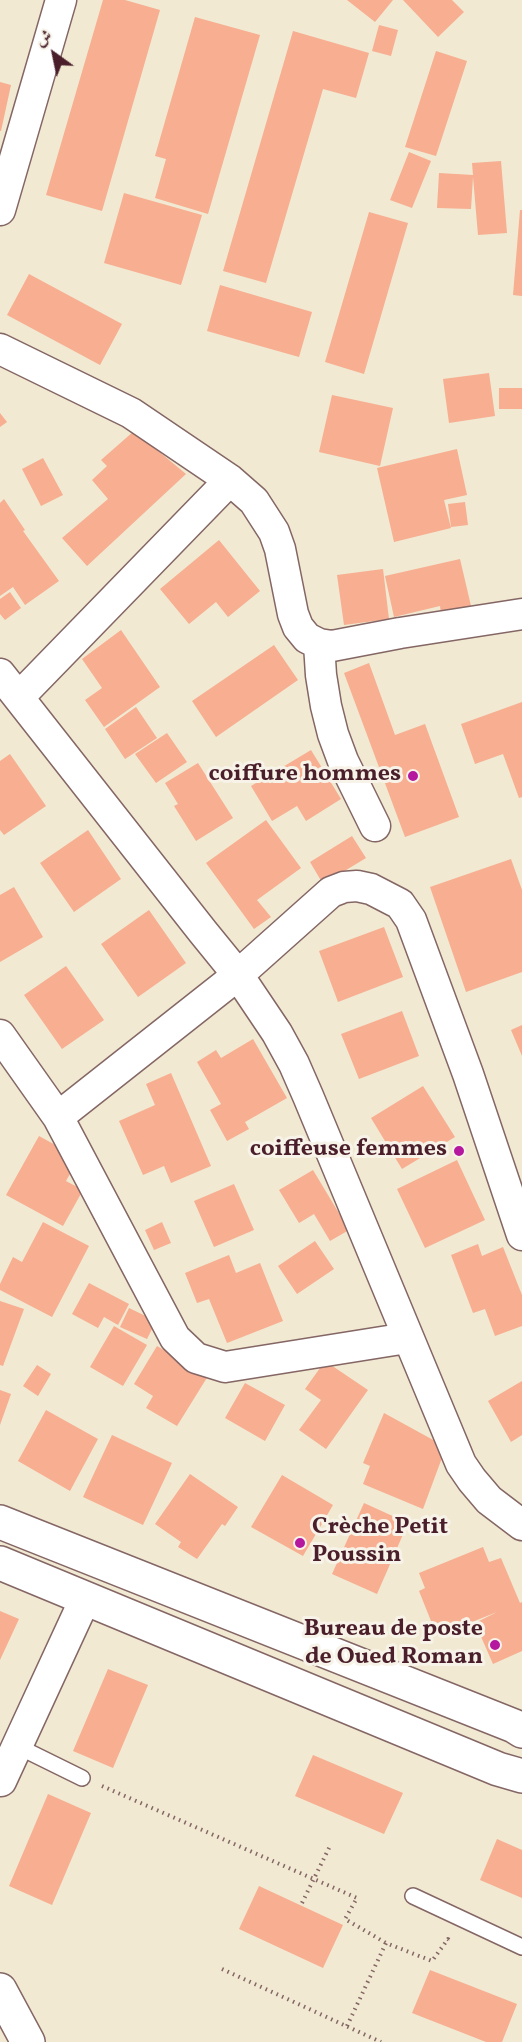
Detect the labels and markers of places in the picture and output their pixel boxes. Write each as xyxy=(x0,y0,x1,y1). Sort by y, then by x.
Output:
place label: coiffure hommes xyxy=(208,762,401,790)
marker: coiffure hommes xyxy=(406,769,420,783)
place label: coiffeuse femmes xyxy=(250,1137,447,1165)
marker: coiffeuse femmes xyxy=(452,1144,466,1158)
place label: Crèche Petit Poussin xyxy=(312,1515,448,1571)
marker: Crèche Petit Poussin xyxy=(293,1536,307,1550)
place label: Bureau de poste de Oued Roman xyxy=(304,1617,483,1673)
marker: Bureau de poste de Oued Roman xyxy=(488,1638,502,1652)

